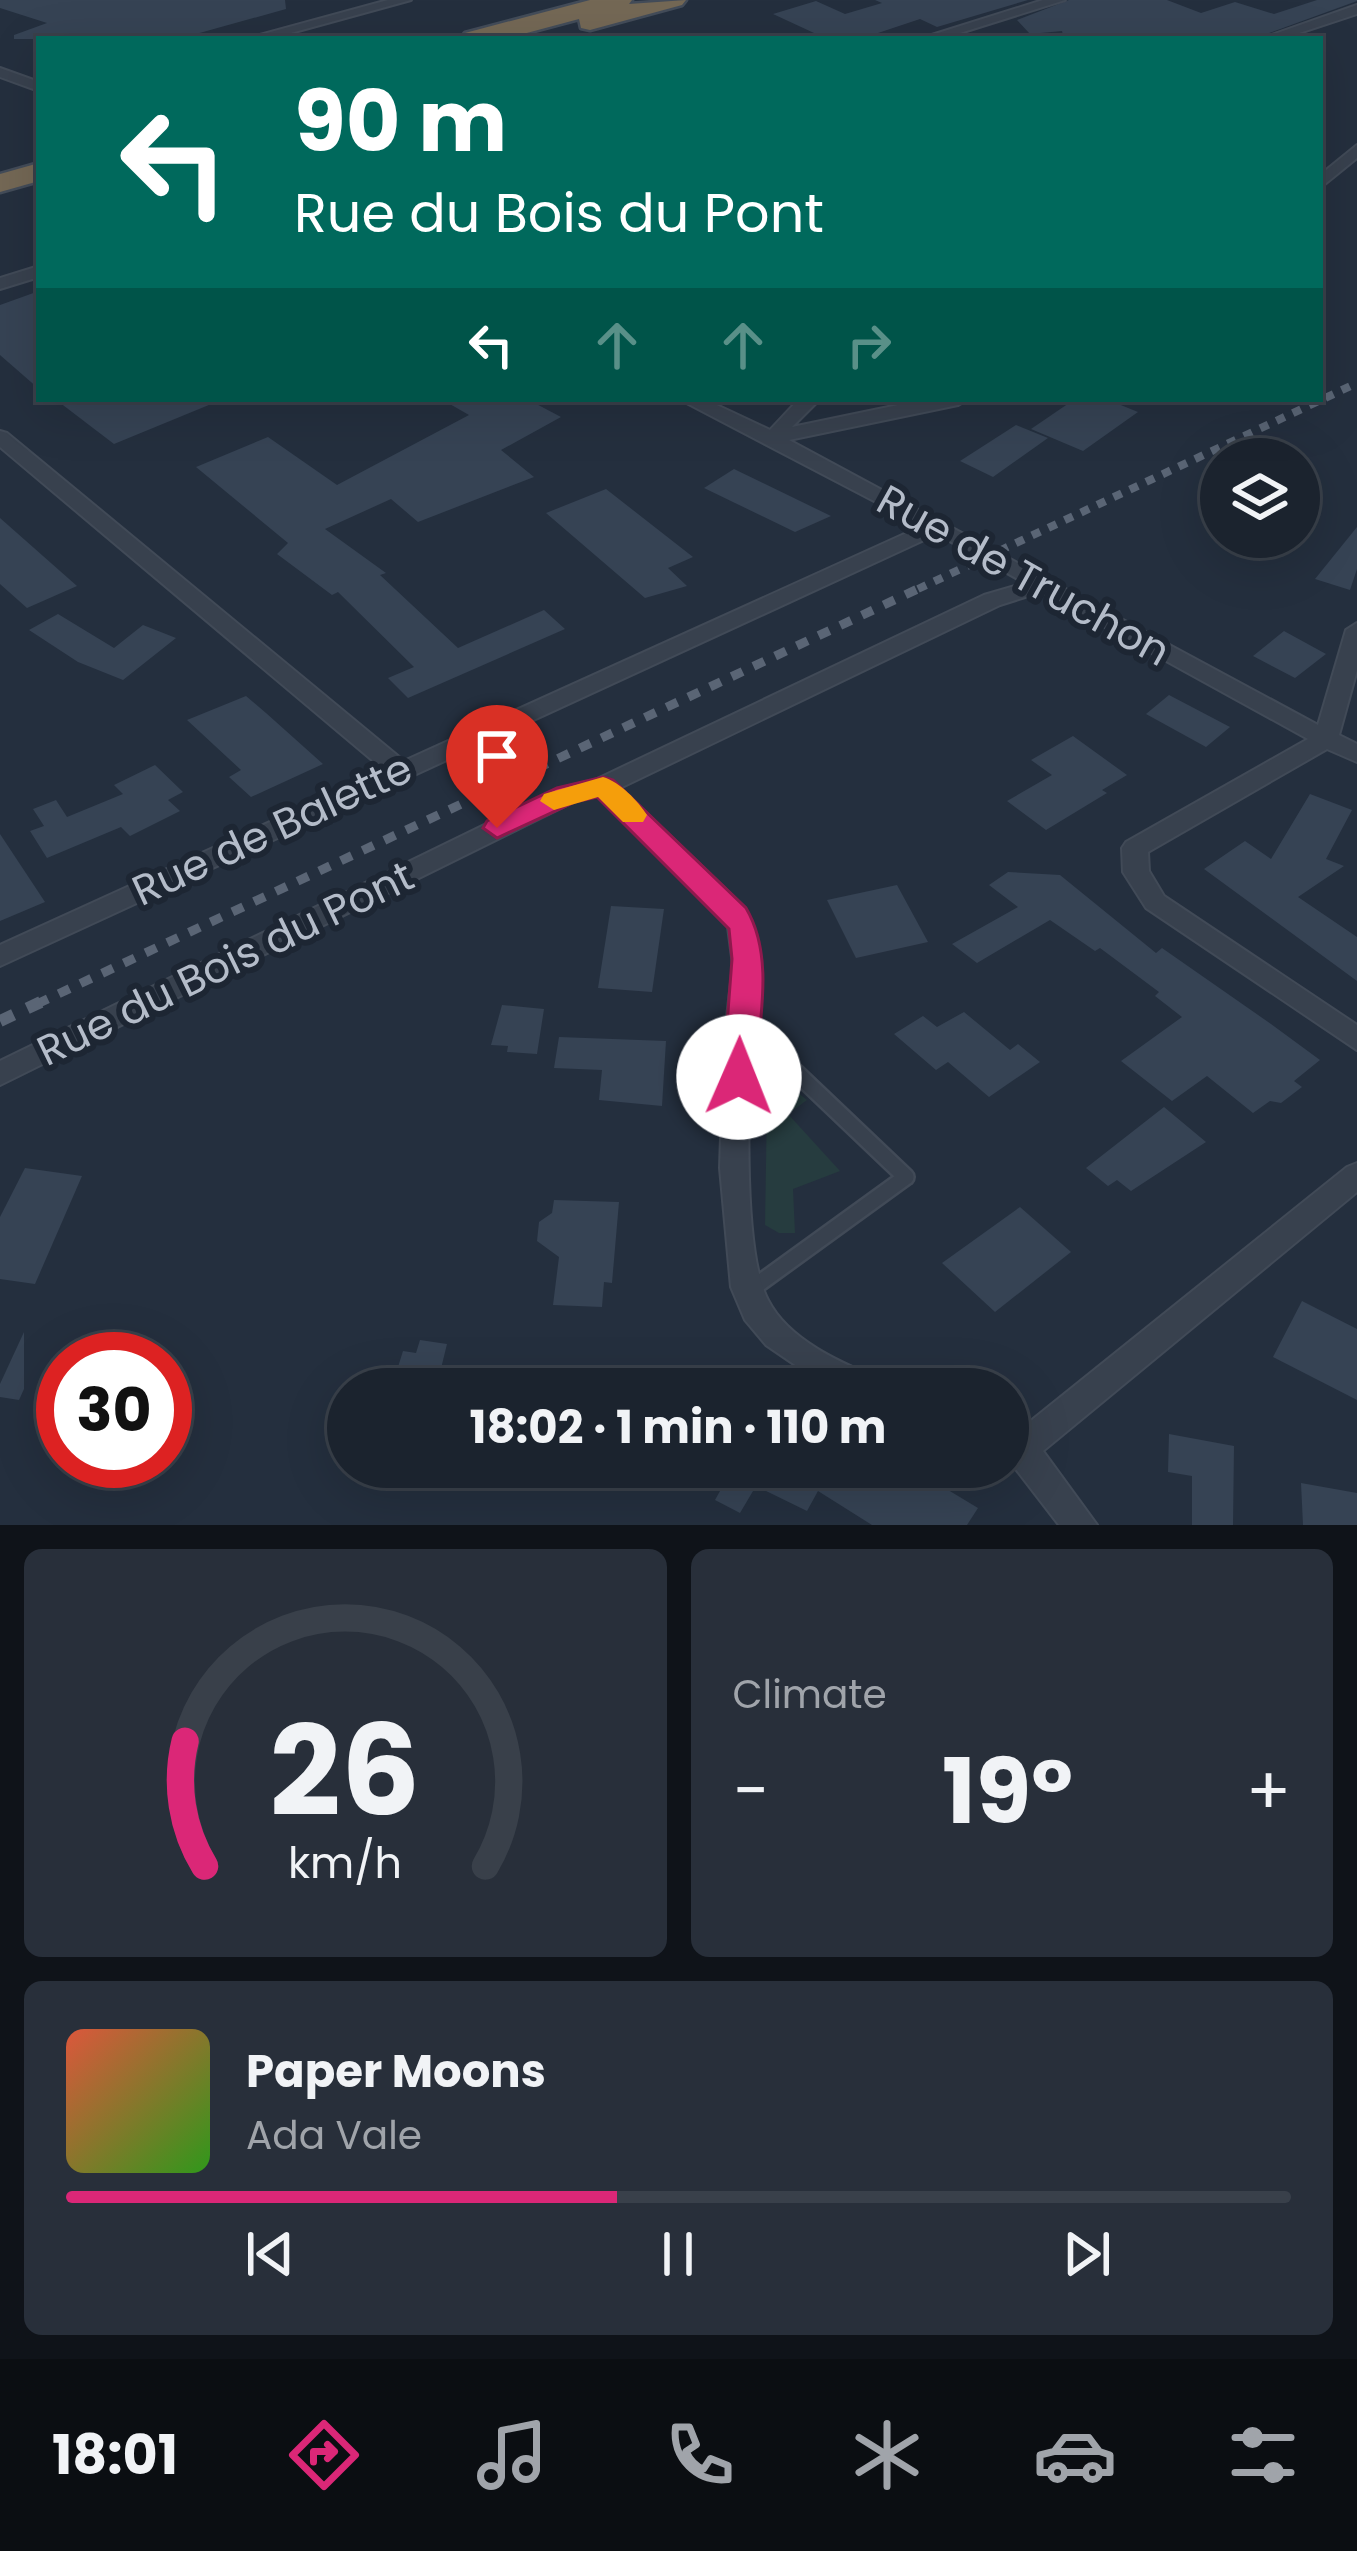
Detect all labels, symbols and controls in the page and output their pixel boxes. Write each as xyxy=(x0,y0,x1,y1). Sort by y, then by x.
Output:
text: 90 m xyxy=(294,63,507,180)
icon: left xyxy=(96,84,252,240)
text: Rue du Bois du Pont xyxy=(294,175,824,251)
icon: left xyxy=(458,312,524,378)
icon: ahead xyxy=(584,312,650,378)
icon: ahead xyxy=(710,312,776,378)
icon: right xyxy=(836,312,902,378)
map controls xyxy=(1200,438,1320,558)
button: layers xyxy=(1200,438,1320,558)
street label: Rue de Truchon xyxy=(867,470,1181,680)
pin xyxy=(446,705,548,828)
icon: arrive xyxy=(464,723,530,789)
street label: Rue de Balette xyxy=(123,739,422,920)
street label: Rue du Bois du Pont xyxy=(27,847,423,1080)
position arrow xyxy=(676,1014,802,1140)
speed limit sign: 30 xyxy=(36,1332,192,1488)
text: 18:02 · 1 min · 110 m xyxy=(469,1396,887,1459)
text: Climate xyxy=(733,1667,887,1722)
text: 26 xyxy=(270,1684,421,1859)
text: 19° xyxy=(942,1728,1073,1855)
text: − xyxy=(733,1745,769,1837)
text: + xyxy=(1246,1745,1291,1837)
text: km/h xyxy=(288,1833,402,1893)
text: Paper Moons xyxy=(246,2040,546,2103)
text: Ada Vale xyxy=(246,2108,422,2163)
icon: previous xyxy=(237,2221,303,2287)
icon: pause xyxy=(645,2221,711,2287)
icon: next xyxy=(1054,2221,1120,2287)
icon: directions xyxy=(282,2413,366,2497)
icon: music xyxy=(470,2413,554,2497)
icon: phone xyxy=(658,2413,742,2497)
icon: climate xyxy=(845,2413,929,2497)
icon: car xyxy=(1033,2413,1117,2497)
icon: filters xyxy=(1221,2413,1305,2497)
text: 18:01 xyxy=(52,2417,178,2493)

